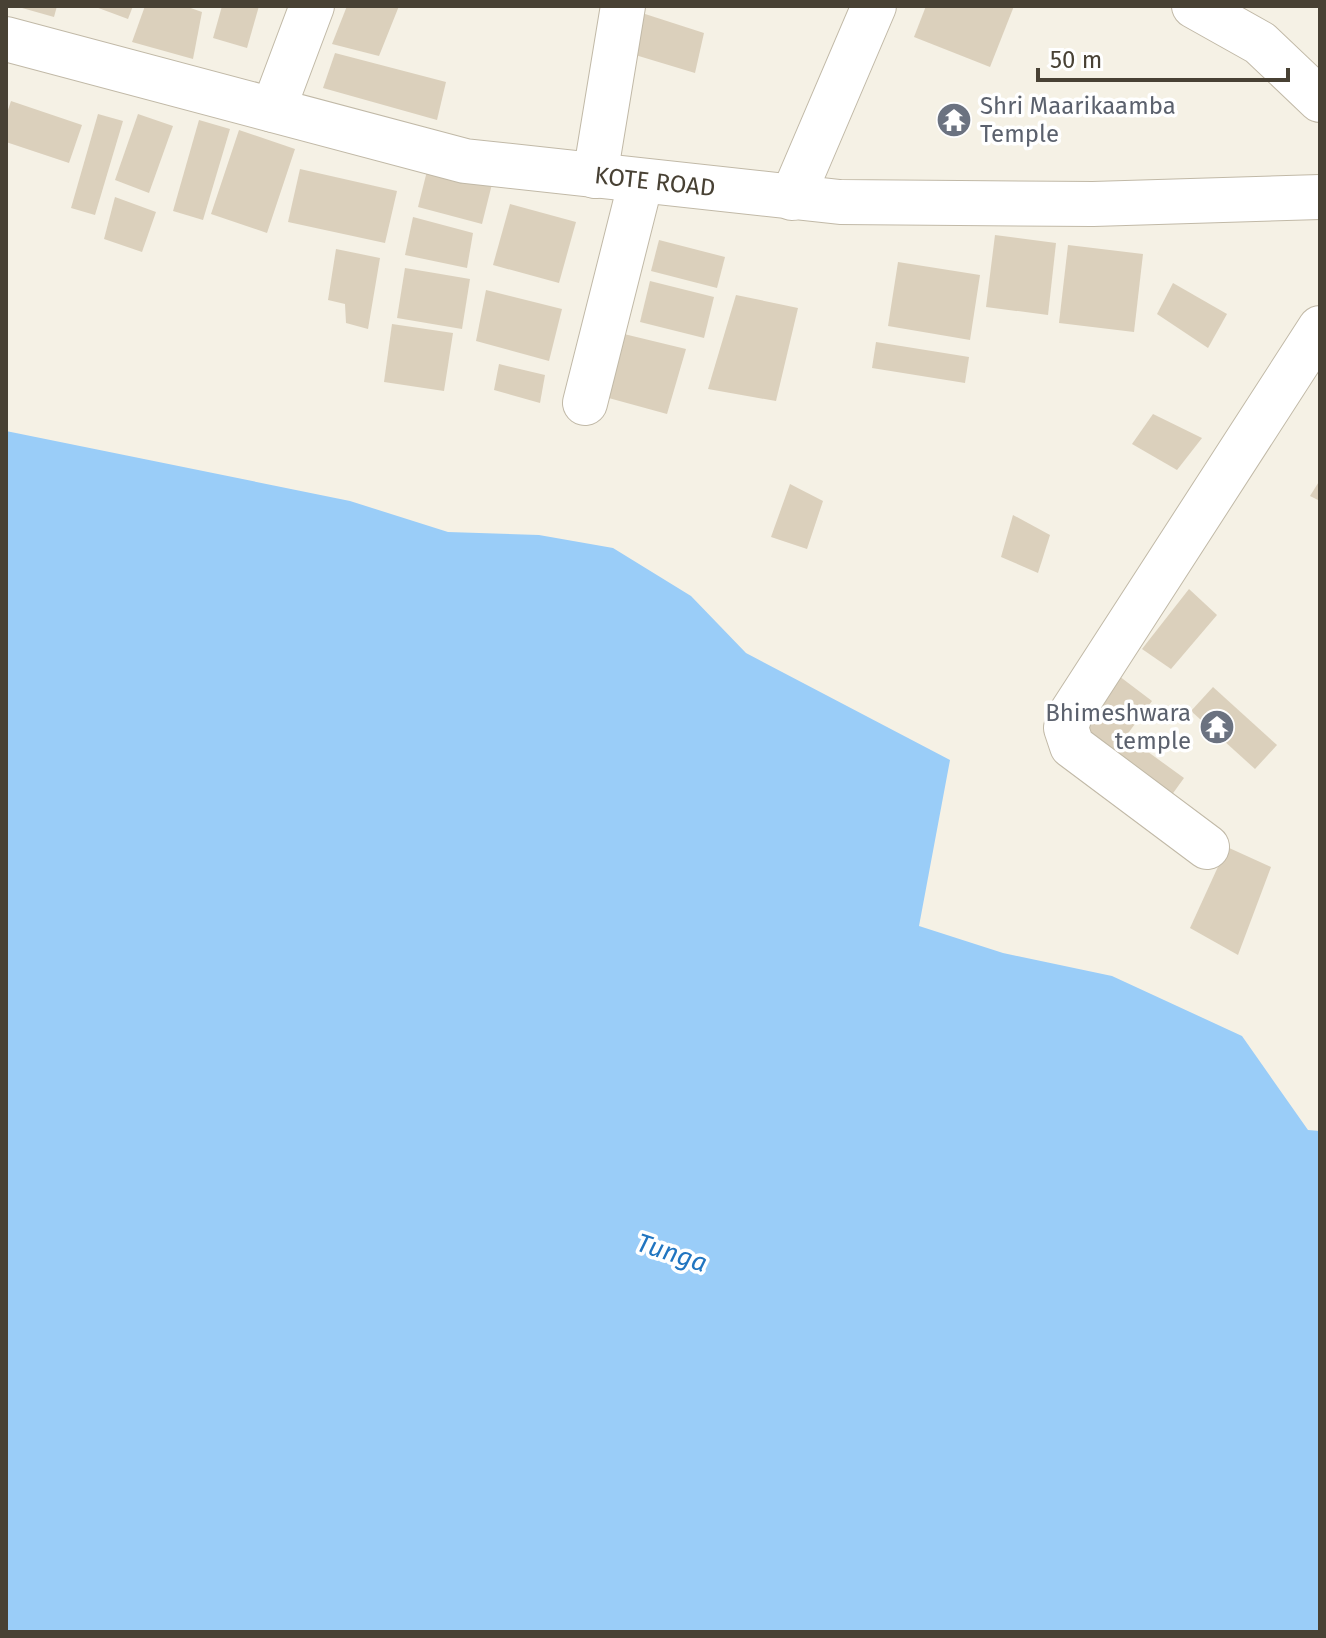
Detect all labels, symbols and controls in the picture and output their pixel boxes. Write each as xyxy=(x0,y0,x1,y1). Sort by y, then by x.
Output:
scale bar xyxy=(1038,32,1288,82)
text: 50 m xyxy=(1050,46,1102,74)
place label: Shri Maarikaamba Temple xyxy=(980,92,1176,148)
temple icon: Shri Maarikaamba Temple xyxy=(935,101,973,139)
street label: KOTE ROAD xyxy=(593,161,717,202)
place label: Bhimeshwara temple xyxy=(1045,699,1191,755)
temple icon: Bhimeshwara temple xyxy=(1198,708,1236,746)
water label: Tunga xyxy=(633,1227,711,1279)

